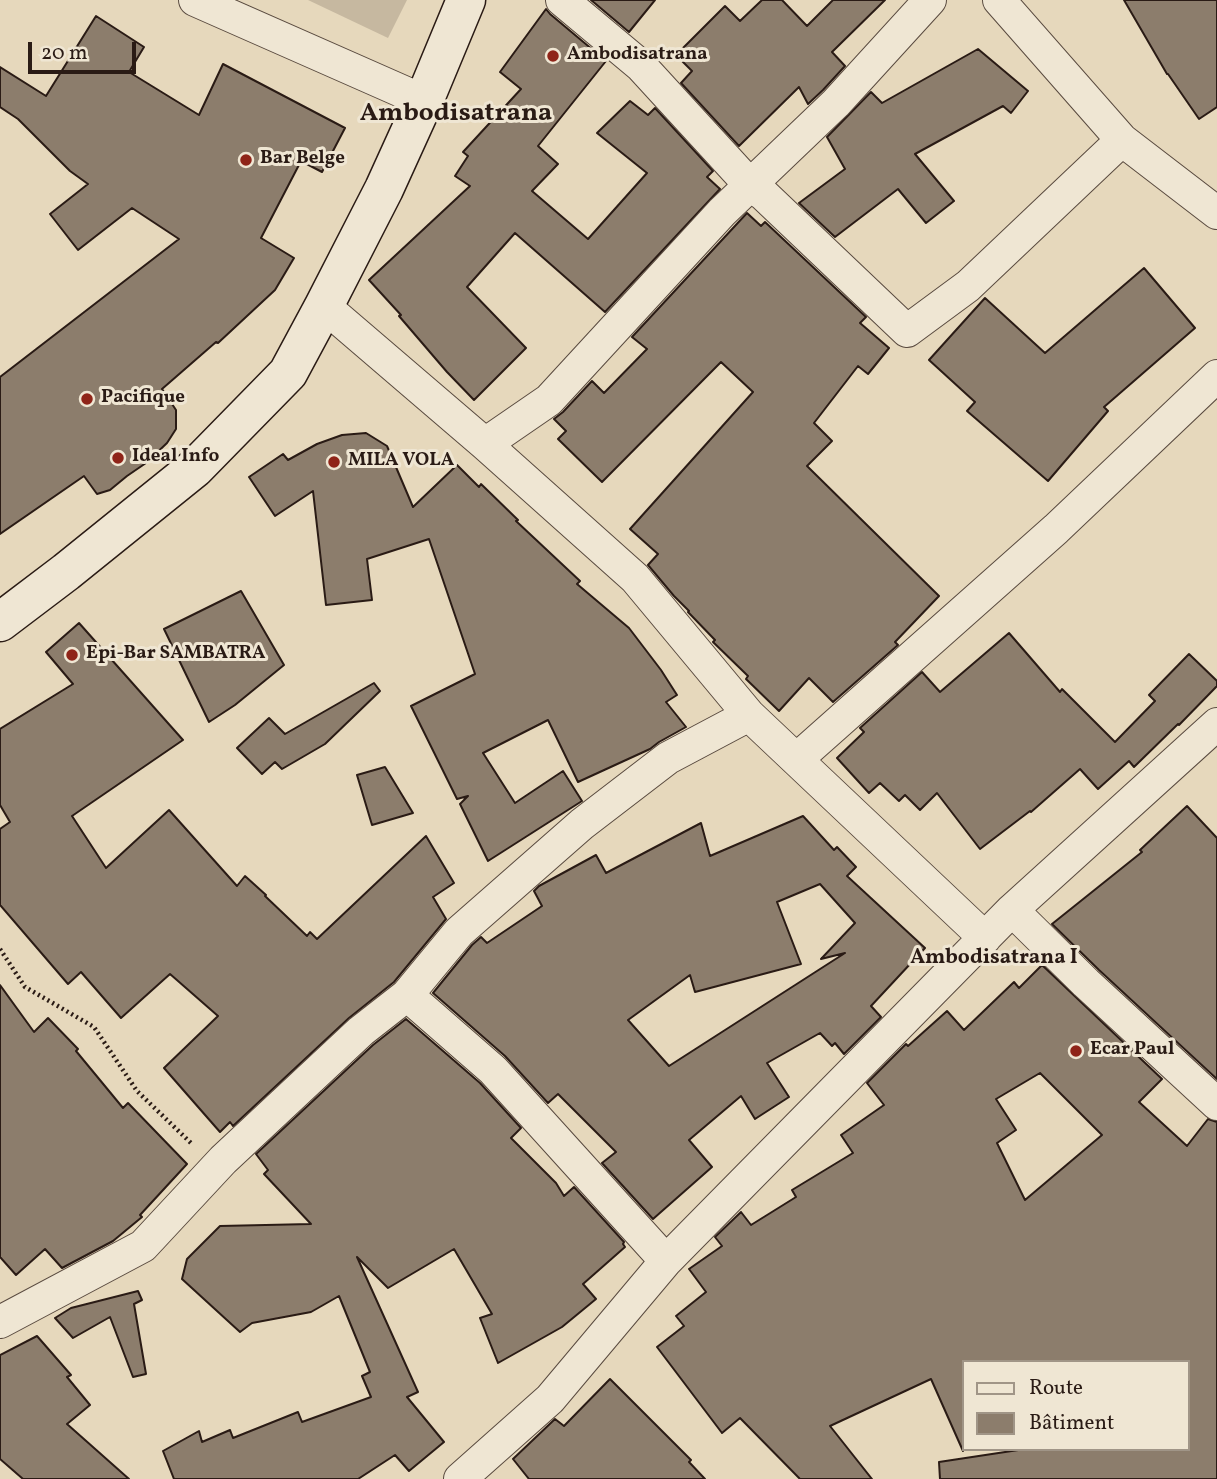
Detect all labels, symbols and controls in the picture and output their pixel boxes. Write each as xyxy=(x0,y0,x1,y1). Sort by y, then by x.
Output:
scale bar xyxy=(32,28,140,72)
text: 20 m xyxy=(41,39,87,68)
place label: Ambodisatrana xyxy=(567,45,708,67)
marker: Ambodisatrana xyxy=(545,48,561,64)
district label: Ambodisatrana xyxy=(360,99,552,131)
place label: Bar Belge xyxy=(260,149,345,171)
marker: Bar Belge xyxy=(238,152,254,168)
place label: Pacifique xyxy=(101,388,185,410)
marker: Pacifique xyxy=(79,391,95,407)
place label: Ideal Info xyxy=(132,447,219,469)
marker: Ideal Info xyxy=(110,450,126,466)
place label: MILA VOLA xyxy=(348,451,454,473)
marker: MILA VOLA xyxy=(326,454,342,470)
place label: Epi-Bar SAMBATRA xyxy=(86,644,265,666)
marker: Epi-Bar SAMBATRA xyxy=(64,647,80,663)
district label: Ambodisatrana I xyxy=(910,946,1078,972)
place label: Ecar Paul xyxy=(1090,1040,1174,1062)
marker: Ecar Paul xyxy=(1068,1043,1084,1059)
legend xyxy=(962,1360,1189,1451)
text: Route xyxy=(1029,1374,1083,1403)
text: Bâtiment xyxy=(1029,1409,1114,1438)

